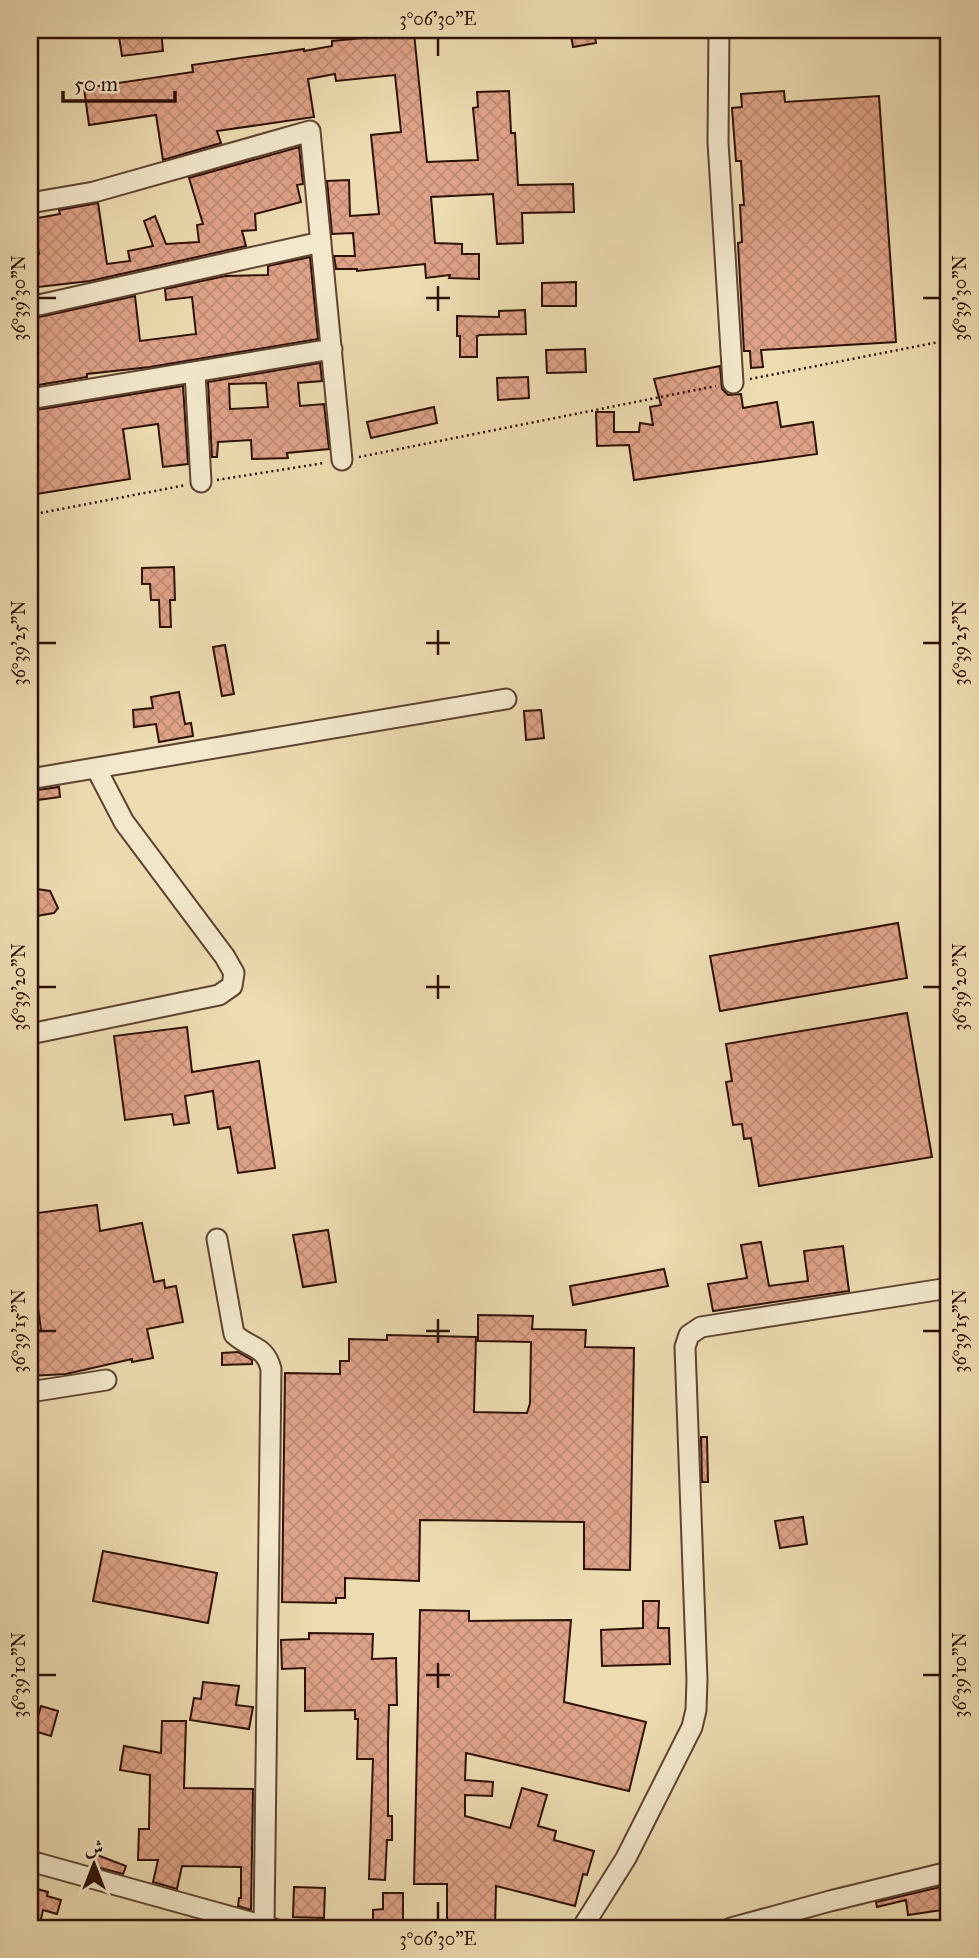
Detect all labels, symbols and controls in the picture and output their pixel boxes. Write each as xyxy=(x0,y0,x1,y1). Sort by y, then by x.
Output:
text: 3°06'30"E xyxy=(400,8,477,30)
scale bar xyxy=(63,60,175,104)
text: 50 m xyxy=(74,71,119,97)
text: 36°39'30"N xyxy=(8,255,30,341)
text: 36°39'30"N xyxy=(949,255,971,341)
text: 36°39'25"N xyxy=(8,600,30,686)
text: 36°39'25"N xyxy=(949,600,971,686)
text: 36°39'20"N xyxy=(8,943,30,1031)
text: 36°39'20"N xyxy=(949,943,971,1031)
text: 36°39'15"N xyxy=(8,1289,30,1373)
text: 36°39'15"N xyxy=(949,1289,971,1373)
text: 36°39'10"N xyxy=(8,1632,30,1718)
text: 36°39'10"N xyxy=(949,1632,971,1718)
north arrow xyxy=(60,1828,130,1898)
text: ش xyxy=(85,1836,103,1859)
text: 3°06'30"E xyxy=(400,1928,477,1950)

